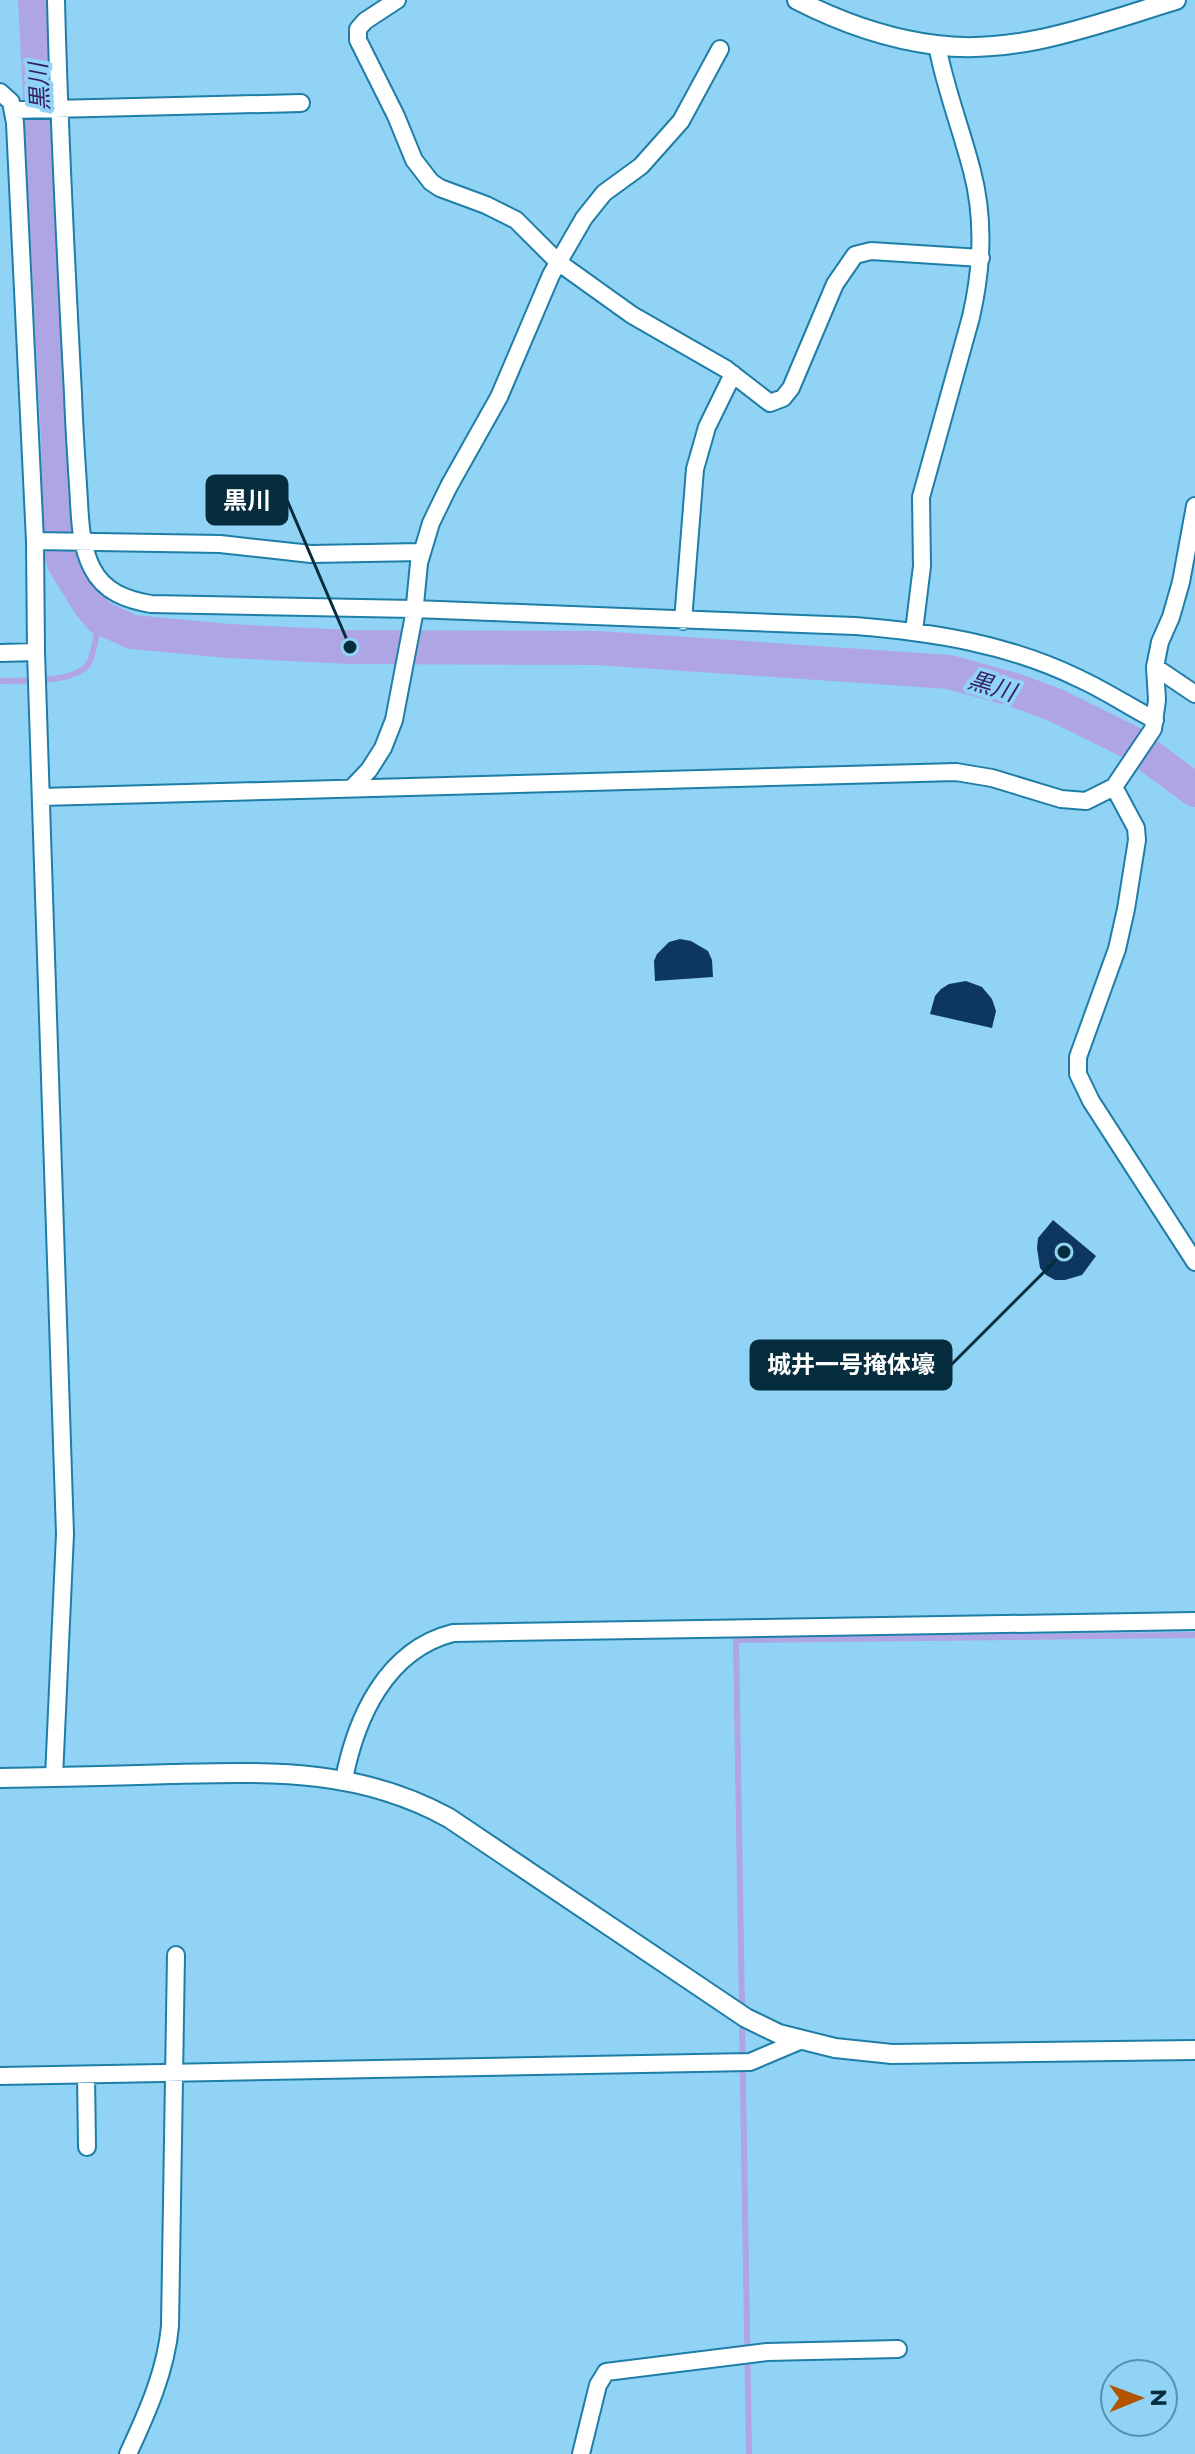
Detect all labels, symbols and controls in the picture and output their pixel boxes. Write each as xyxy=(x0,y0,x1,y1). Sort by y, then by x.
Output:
water label: 黒川 xyxy=(23,59,55,112)
callout: 黒川 xyxy=(207,476,287,524)
text: 黒川 xyxy=(223,486,271,515)
water label: 黒川 xyxy=(965,665,1022,708)
callout: 城井一号掩体壕 xyxy=(751,1341,951,1389)
text: 城井一号掩体壕 xyxy=(767,1350,935,1379)
north arrow xyxy=(1099,2358,1179,2438)
text: N xyxy=(1145,2389,1172,2407)

